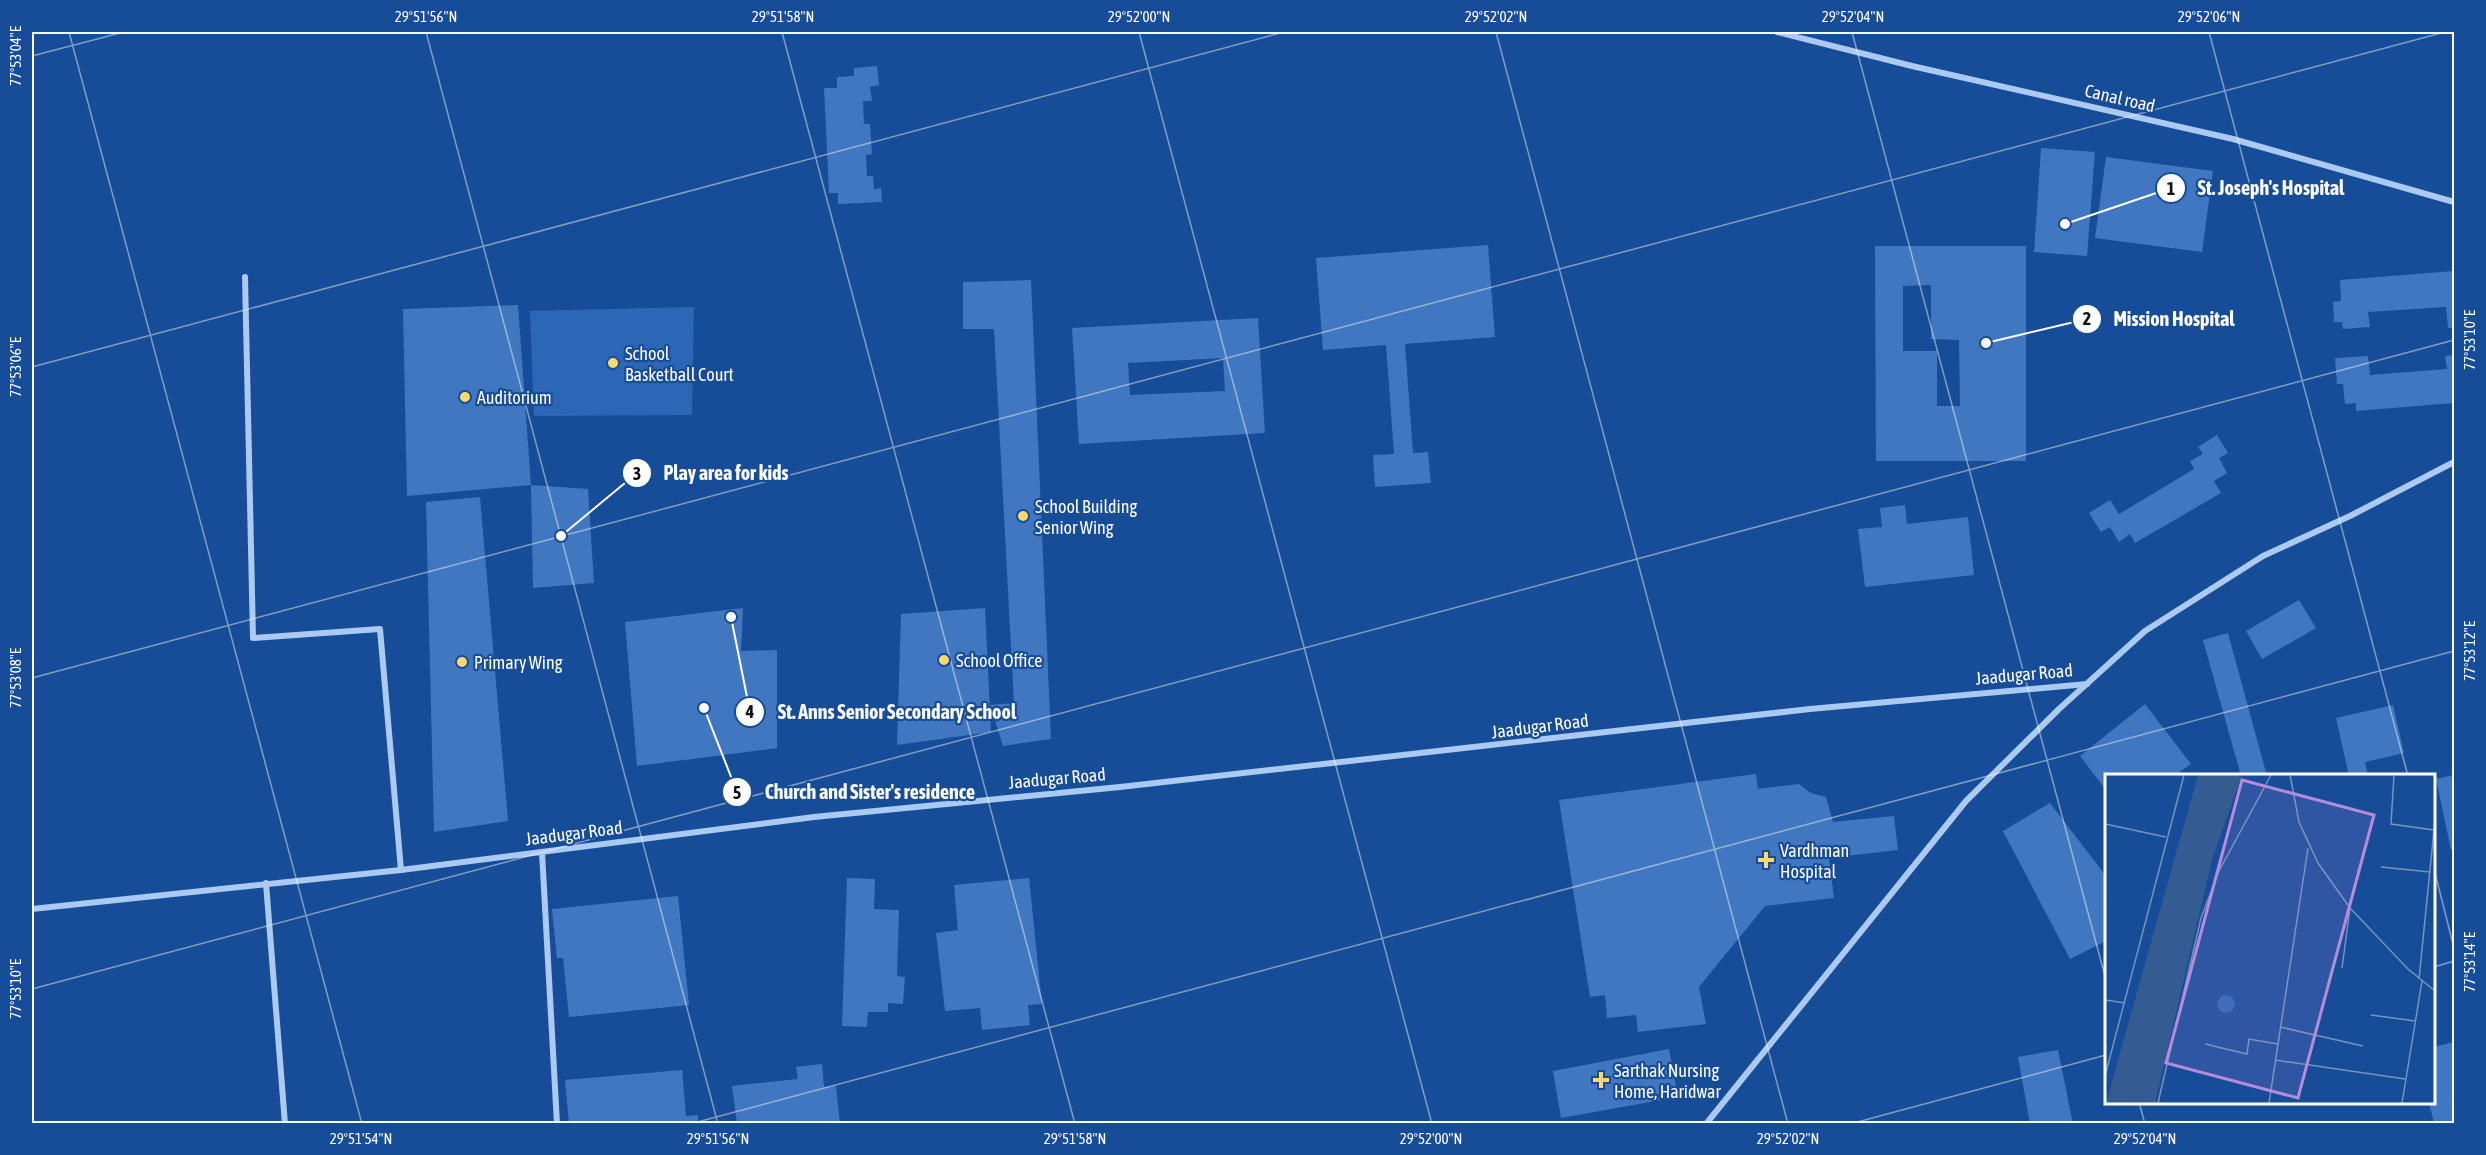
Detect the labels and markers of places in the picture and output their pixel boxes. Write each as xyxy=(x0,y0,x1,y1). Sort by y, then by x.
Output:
callout: St. Joseph's Hospital xyxy=(2156,169,2357,207)
callout: Mission Hospital xyxy=(2072,300,2247,338)
place label: School Basketball Court xyxy=(625,343,734,385)
marker: School Basketball Court xyxy=(606,356,620,370)
place label: Auditorium xyxy=(477,387,552,408)
marker: Auditorium xyxy=(458,390,472,404)
callout: Play area for kids xyxy=(622,454,801,492)
place label: School Building Senior Wing xyxy=(1035,496,1137,538)
marker: School Building Senior Wing xyxy=(1016,509,1030,523)
place label: School Office xyxy=(956,650,1042,671)
place label: Primary Wing xyxy=(474,652,563,673)
marker: School Office xyxy=(937,653,951,667)
marker: Primary Wing xyxy=(455,655,469,669)
callout: St. Anns Senior Secondary School xyxy=(735,693,1028,731)
callout: Church and Sister's residence xyxy=(722,773,987,811)
place label: Vardhman Hospital xyxy=(1780,840,1849,882)
marker: Vardhman Hospital xyxy=(1757,851,1775,869)
place label: Sarthak Nursing Home, Haridwar xyxy=(1614,1060,1721,1102)
marker: Sarthak Nursing Home, Haridwar xyxy=(1592,1071,1610,1089)

